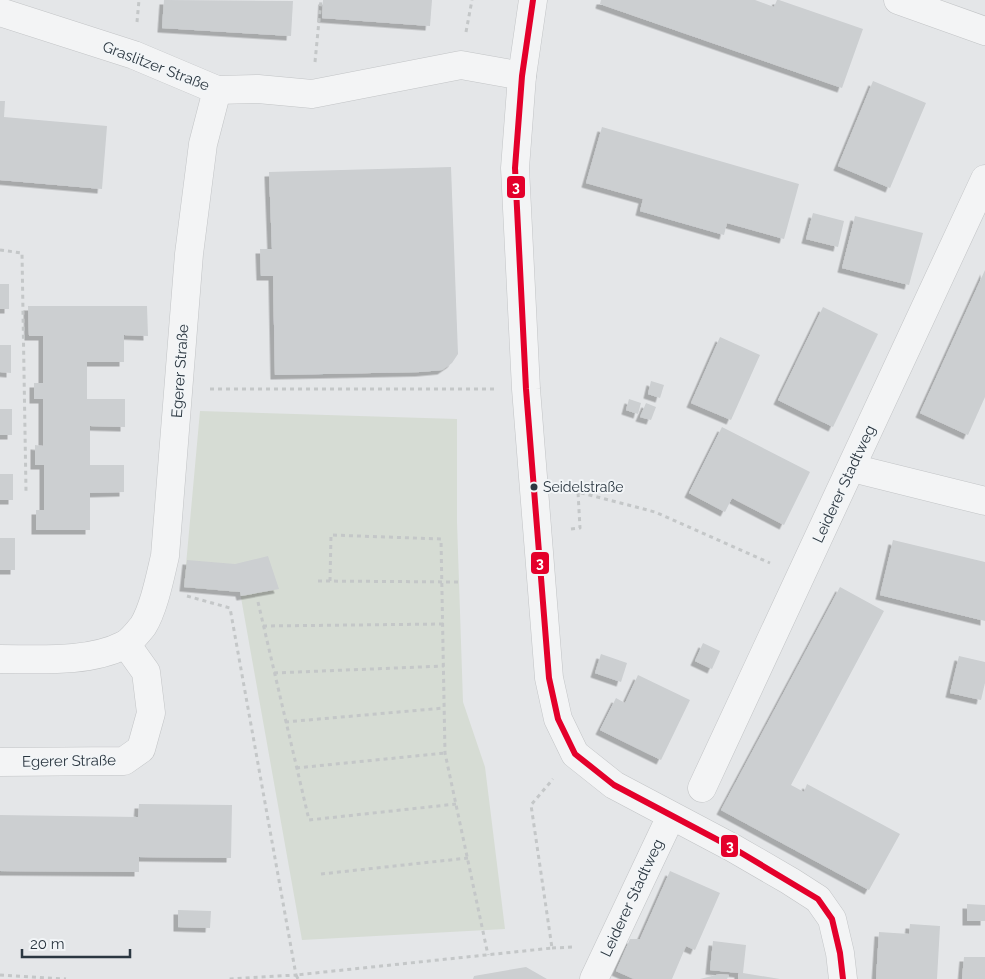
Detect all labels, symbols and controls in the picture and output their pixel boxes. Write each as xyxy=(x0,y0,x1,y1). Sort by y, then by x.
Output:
street label: Graslitzer Straße xyxy=(100,37,212,95)
line badge: 3 xyxy=(506,175,526,199)
text: 3 xyxy=(512,179,520,195)
street label: Egerer Straße xyxy=(168,323,192,419)
street label: Leiderer Stadtweg xyxy=(809,422,879,546)
place label: Seidelstraße xyxy=(543,479,623,495)
marker: Seidelstraße xyxy=(529,482,539,492)
line badge: 3 xyxy=(530,551,550,575)
text: 3 xyxy=(536,555,544,571)
street label: Egerer Straße xyxy=(22,751,116,771)
line badge: 3 xyxy=(720,834,739,858)
street label: Leiderer Stadtweg xyxy=(597,836,667,960)
text: 3 xyxy=(726,838,734,854)
scale bar xyxy=(22,926,130,958)
text: 20 m xyxy=(30,935,65,953)

